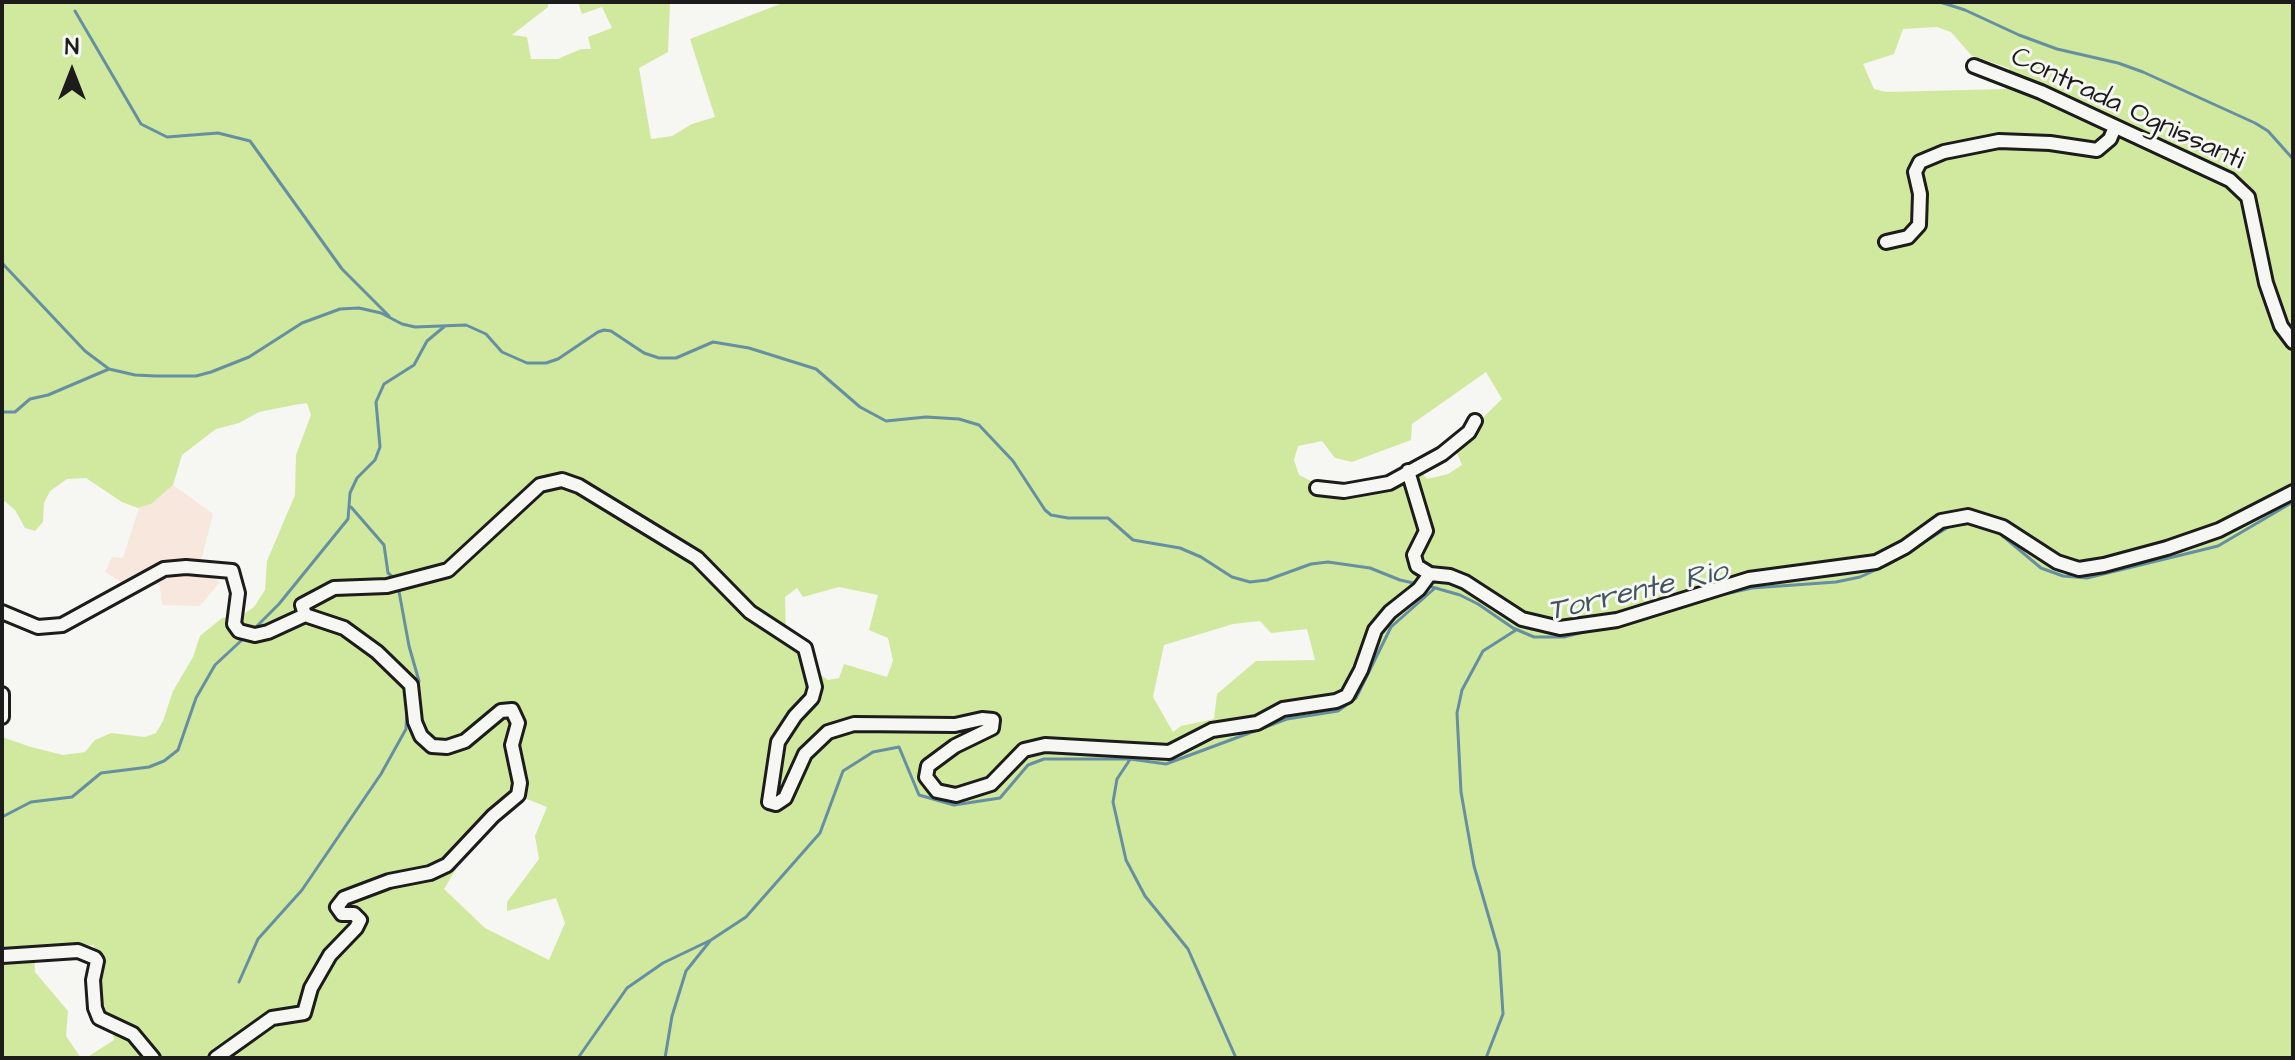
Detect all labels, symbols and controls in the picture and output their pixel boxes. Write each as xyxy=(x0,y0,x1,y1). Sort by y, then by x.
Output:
north arrow xyxy=(32,32,112,112)
text: N xyxy=(65,32,79,63)
street label: Contrada Ognissanti xyxy=(2005,41,2249,179)
water label: Torrente Rio xyxy=(1545,555,1731,631)

